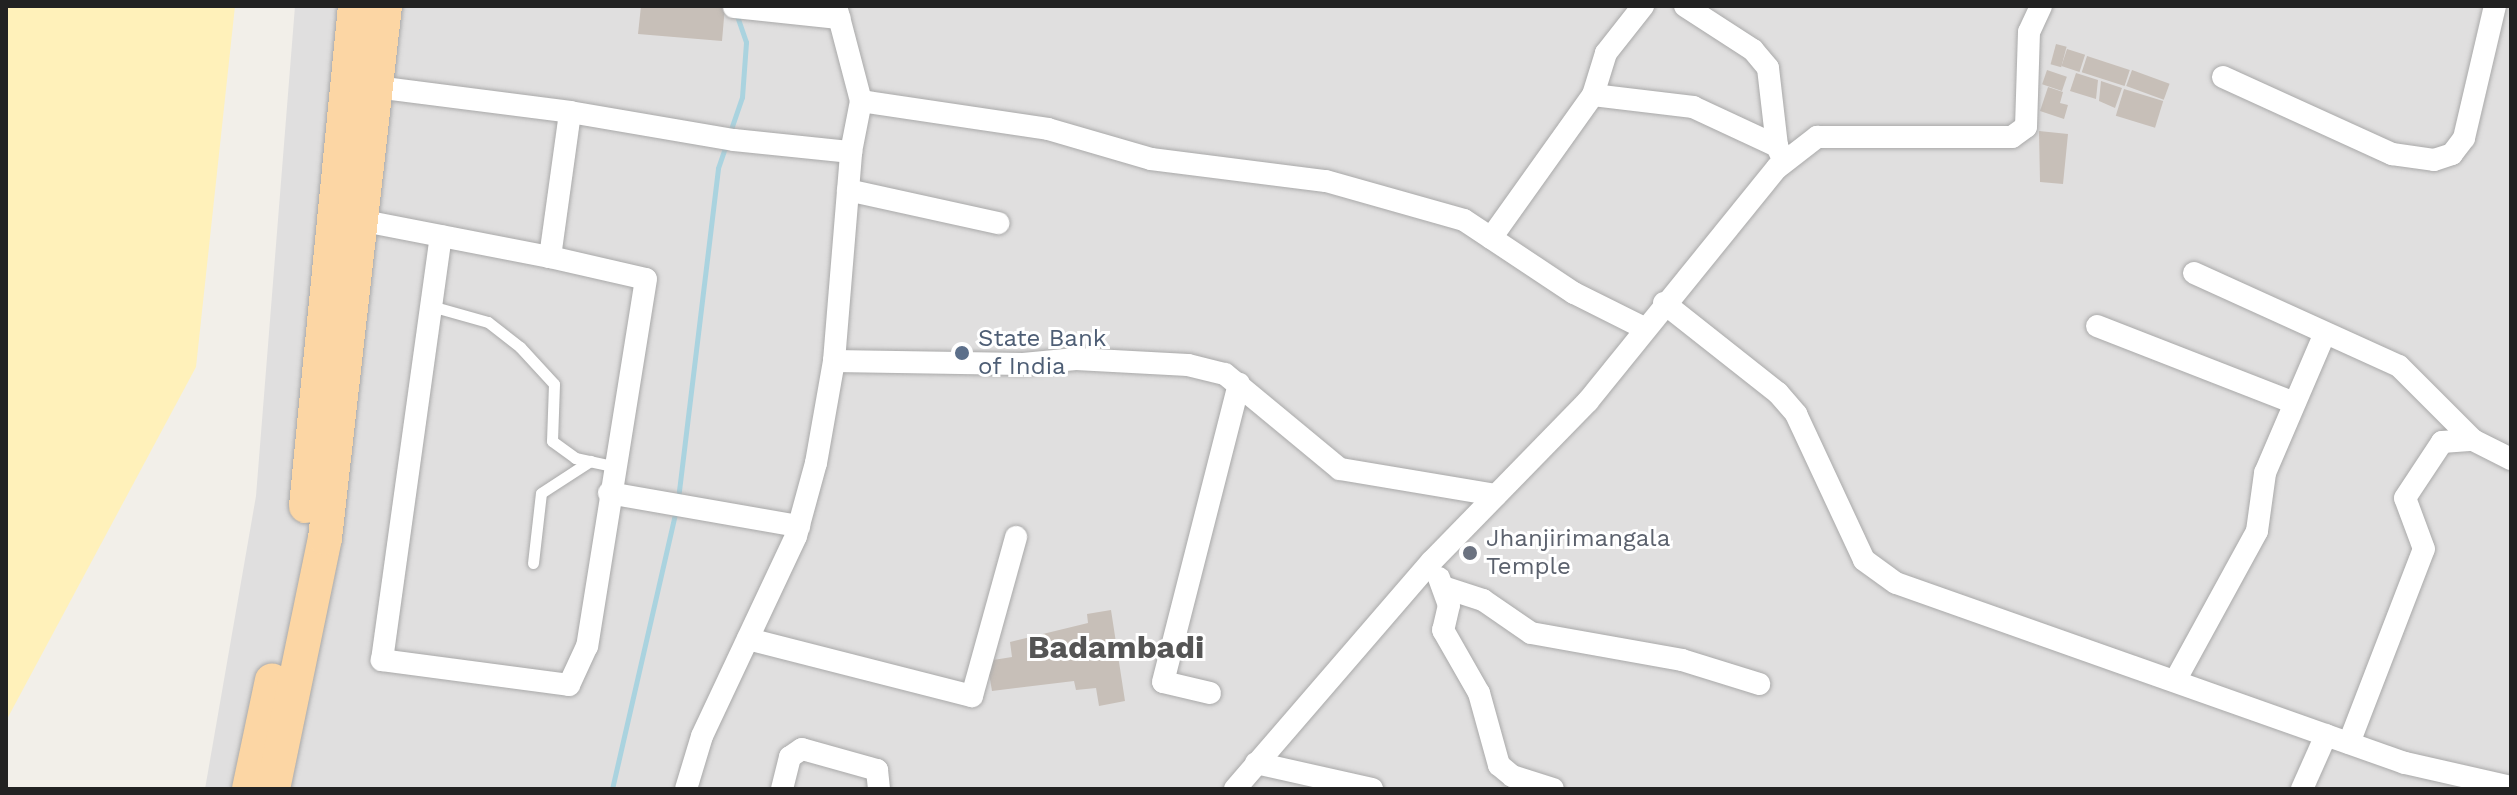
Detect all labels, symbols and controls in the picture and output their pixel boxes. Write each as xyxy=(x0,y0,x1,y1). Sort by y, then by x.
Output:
place label: State Bank of India xyxy=(978,325,1106,381)
marker: State Bank of India xyxy=(953,344,971,362)
place label: Jhanjirimangala Temple xyxy=(1486,525,1670,581)
marker: Jhanjirimangala Temple xyxy=(1461,544,1479,562)
district label: Badambadi xyxy=(1028,628,1204,666)

